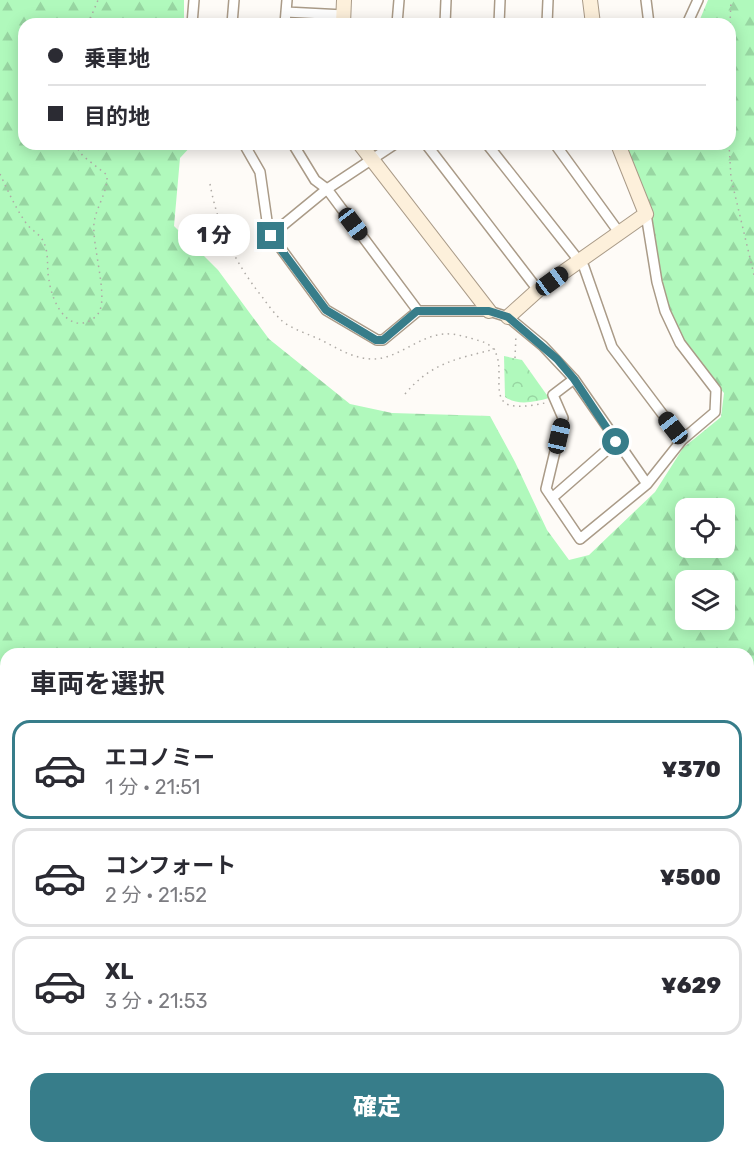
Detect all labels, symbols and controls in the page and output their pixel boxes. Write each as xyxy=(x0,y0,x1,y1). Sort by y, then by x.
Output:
text: 乗車地 xyxy=(84,45,150,72)
text: 目的地 xyxy=(84,103,150,130)
car xyxy=(335,204,371,244)
callout: 1 分 xyxy=(178,215,250,257)
route end xyxy=(257,222,284,249)
text: 1 分 xyxy=(197,223,231,247)
car xyxy=(532,263,572,299)
car xyxy=(655,408,691,448)
car xyxy=(546,416,572,456)
route start xyxy=(602,428,629,455)
map controls xyxy=(675,498,735,630)
button: locate xyxy=(675,498,735,558)
button: layers xyxy=(675,570,735,630)
text: 車両を選択 xyxy=(30,668,165,700)
icon: car xyxy=(33,743,87,797)
text: エコノミー xyxy=(105,744,215,771)
text: ¥370 xyxy=(662,756,721,783)
text: 1 分 · 21:51 xyxy=(105,775,200,799)
icon: car xyxy=(33,851,87,905)
text: コンフォート xyxy=(105,852,236,879)
text: ¥500 xyxy=(660,864,721,891)
text: 2 分 · 21:52 xyxy=(105,883,207,907)
text: XL xyxy=(105,958,133,985)
icon: car xyxy=(33,959,87,1013)
text: ¥629 xyxy=(661,972,721,999)
text: 3 分 · 21:53 xyxy=(105,989,208,1013)
button: 確定 xyxy=(30,1073,724,1142)

